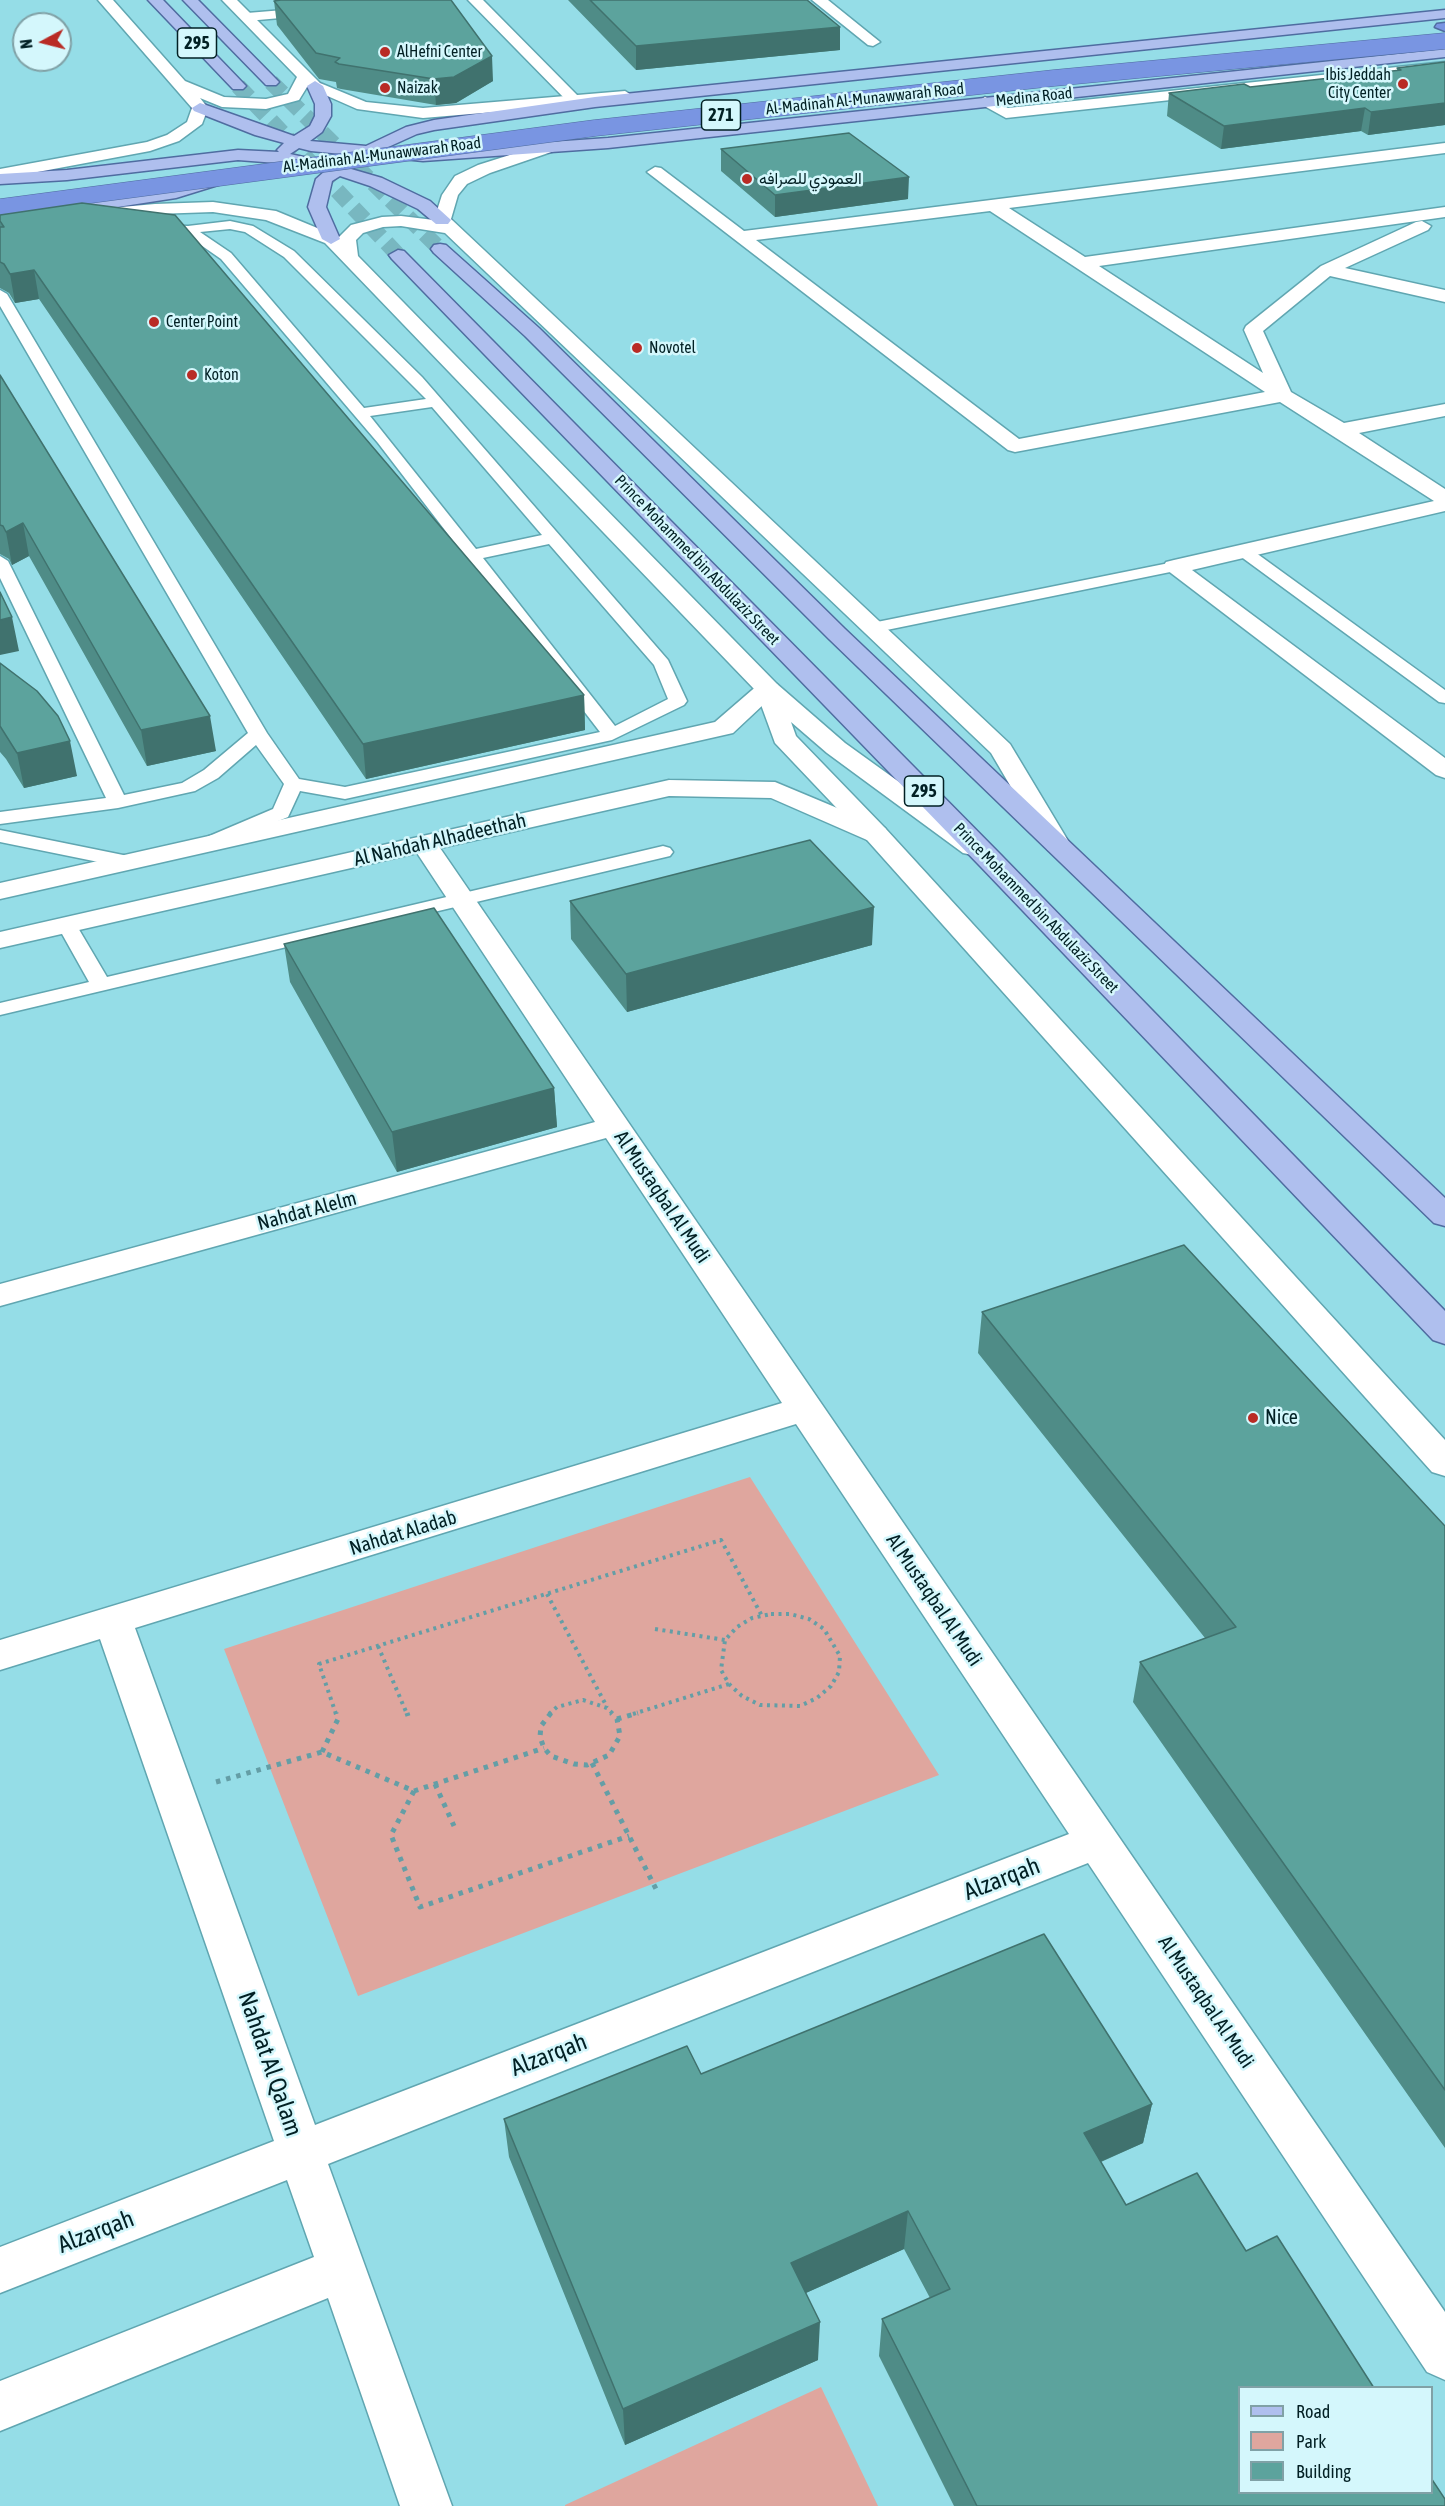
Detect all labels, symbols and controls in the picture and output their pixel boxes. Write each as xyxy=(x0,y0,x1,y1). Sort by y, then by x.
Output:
north arrow xyxy=(12,12,72,72)
road number: 295 xyxy=(178,28,216,58)
text: N xyxy=(17,38,36,50)
place label: AlHefni Center xyxy=(397,42,482,62)
marker: AlHefni Center xyxy=(378,45,392,59)
place label: Ibis Jeddah City Center xyxy=(1325,65,1391,103)
marker: Ibis Jeddah City Center xyxy=(1396,77,1410,91)
place label: Naizak xyxy=(397,78,438,98)
street label: Al-Madinah Al-Munawwarah Road xyxy=(765,79,965,119)
marker: Naizak xyxy=(378,81,392,95)
street label: Medina Road xyxy=(995,83,1073,111)
road number: 271 xyxy=(702,100,740,130)
street label: Al-Madinah Al-Munawwarah Road xyxy=(282,133,482,177)
place label: العمودي للصرافه xyxy=(759,169,862,189)
marker: العمودي للصرافه xyxy=(740,172,754,186)
place label: Center Point xyxy=(166,312,238,332)
marker: Center Point xyxy=(147,315,161,329)
place label: Novotel xyxy=(649,338,696,358)
marker: Novotel xyxy=(630,341,644,355)
place label: Koton xyxy=(204,365,239,385)
marker: Koton xyxy=(185,368,199,382)
street label: Prince Mohammed bin Abdulaziz Street xyxy=(611,471,783,649)
road number: 295 xyxy=(904,776,944,806)
street label: Al Nahdah Alhadeethah xyxy=(352,809,528,871)
street label: Prince Mohammed bin Abdulaziz Street xyxy=(950,819,1122,997)
street label: Al Mustaqbal Al Mudi xyxy=(609,1126,715,1268)
street label: Nahdat Alelm xyxy=(255,1186,359,1236)
place label: Nice xyxy=(1265,1406,1298,1430)
marker: Nice xyxy=(1246,1411,1260,1425)
street label: Nahdat Aladab xyxy=(347,1505,459,1561)
street label: Al Mustaqbal Al Mudi xyxy=(881,1529,987,1671)
street label: Alzarqah xyxy=(960,1851,1044,1907)
street label: Al Mustaqbal Al Mudi xyxy=(1153,1931,1259,2073)
street label: Nahdat Al Qalam xyxy=(232,1988,308,2140)
street label: Alzarqah xyxy=(507,2027,591,2083)
street label: Alzarqah xyxy=(54,2204,138,2260)
legend xyxy=(1238,2386,1433,2494)
text: Road xyxy=(1296,2401,1330,2422)
text: Park xyxy=(1296,2431,1326,2452)
text: Building xyxy=(1296,2461,1351,2482)

